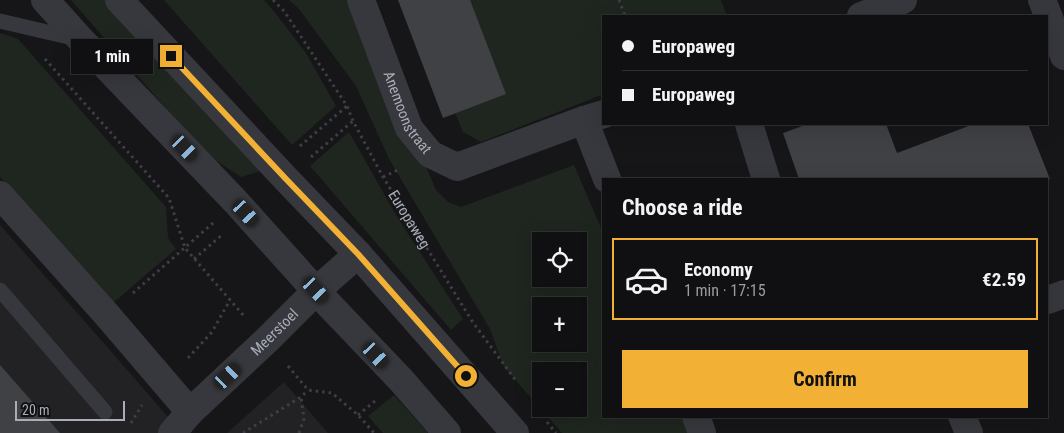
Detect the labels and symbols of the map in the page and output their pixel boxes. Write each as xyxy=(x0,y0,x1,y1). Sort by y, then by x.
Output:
callout: 1 min xyxy=(71,38,154,74)
route end xyxy=(160,45,182,67)
street label: Anemoonstraat xyxy=(379,68,435,158)
car xyxy=(169,132,200,164)
street label: Europaweg xyxy=(384,187,434,252)
car xyxy=(230,197,261,229)
car xyxy=(300,274,331,306)
street label: Meerstoel xyxy=(247,305,302,359)
car xyxy=(360,339,391,371)
car xyxy=(211,360,244,392)
route start xyxy=(455,365,477,387)
scale bar xyxy=(15,398,125,421)

